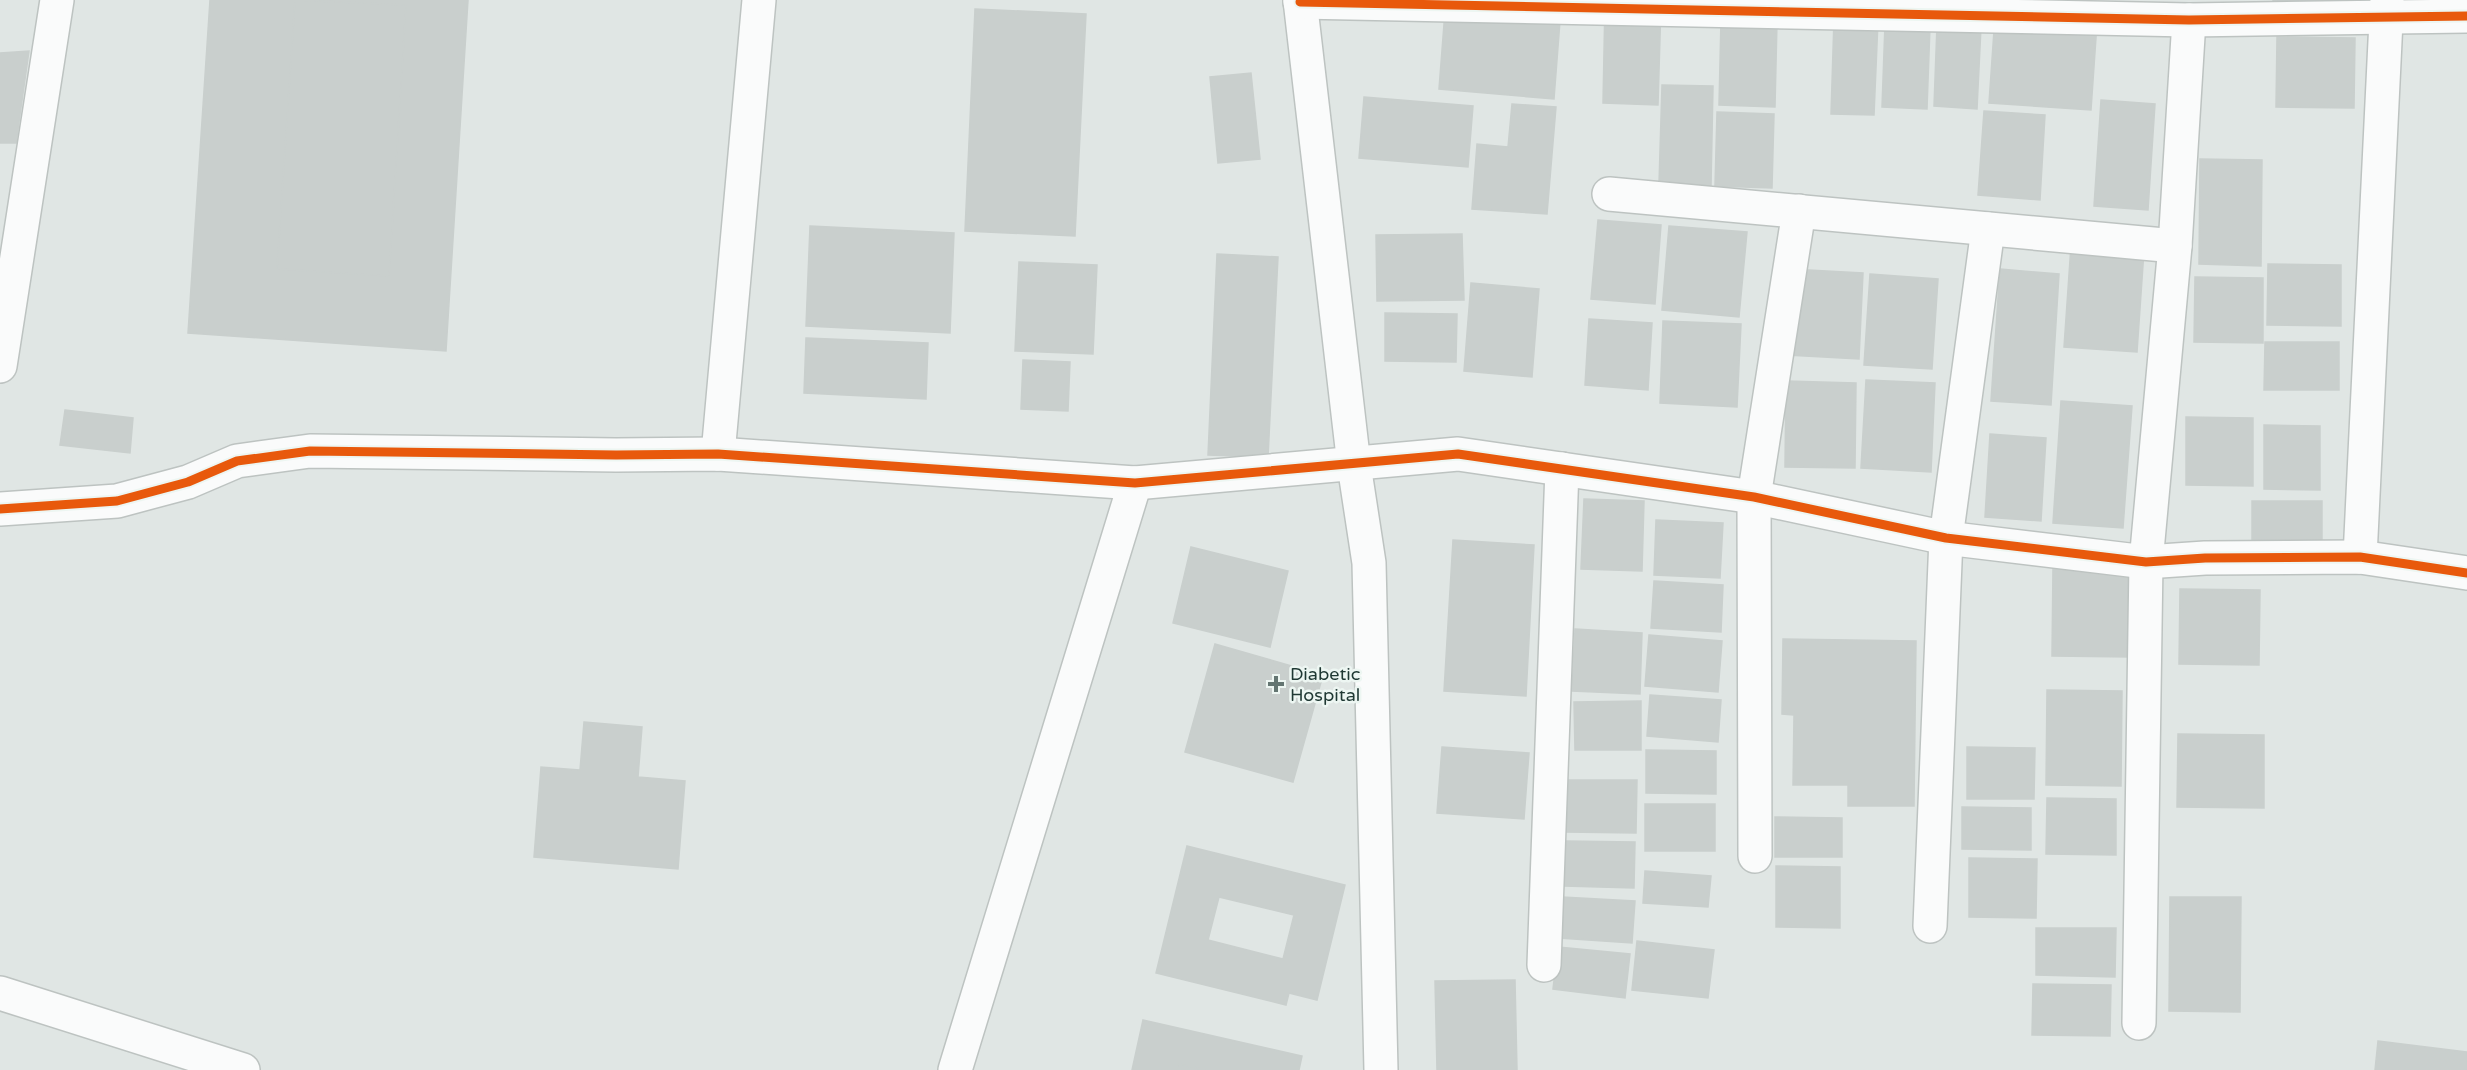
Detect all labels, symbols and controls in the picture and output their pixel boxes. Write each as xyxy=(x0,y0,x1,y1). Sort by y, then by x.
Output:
place label: Diabetic Hospital xyxy=(1290,663,1360,706)
marker: Diabetic Hospital xyxy=(1267,675,1285,693)

